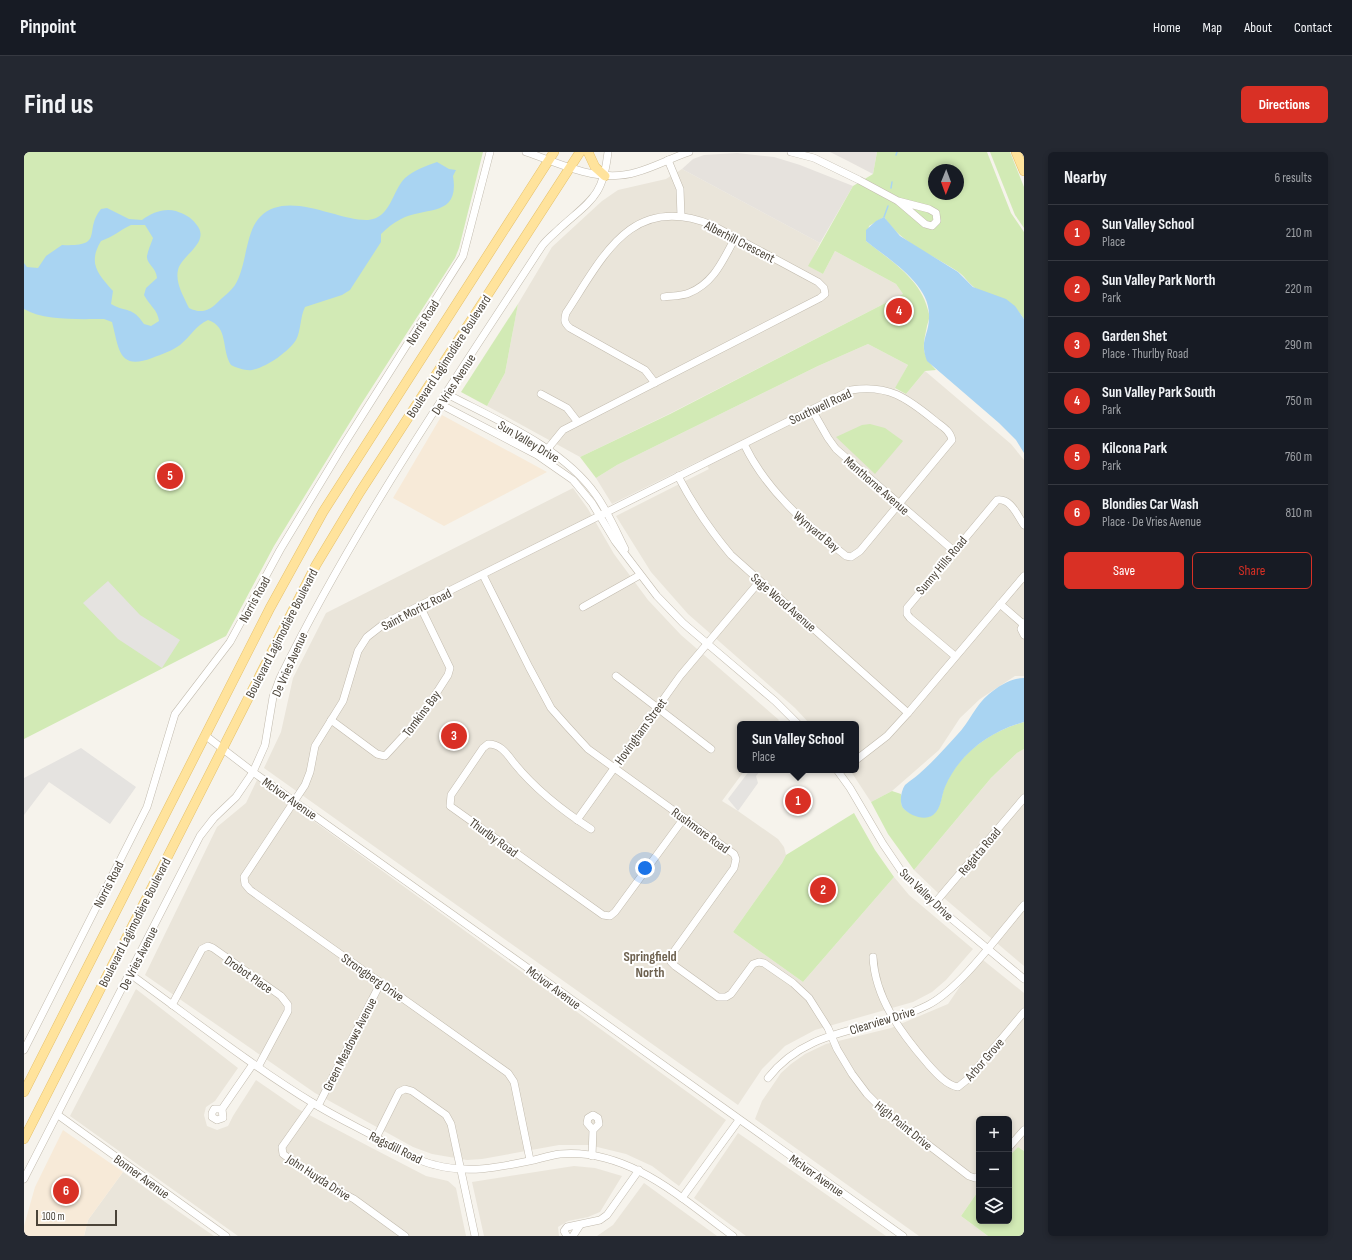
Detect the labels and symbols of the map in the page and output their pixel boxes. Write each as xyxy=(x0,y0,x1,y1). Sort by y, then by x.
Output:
north arrow xyxy=(928,164,964,200)
street label: Alberhill Crescent xyxy=(701,217,778,267)
street label: Boulevard Lagimodière Boulevard xyxy=(403,292,494,421)
pin: 4 xyxy=(886,296,912,326)
street label: Norris Road xyxy=(403,297,443,348)
street label: De Vries Avenue xyxy=(428,351,479,418)
street label: Southwell Road xyxy=(787,386,854,428)
street label: Sun Valley Drive xyxy=(495,417,562,466)
street label: Manthorne Avenue xyxy=(840,453,912,519)
pin: 5 xyxy=(157,461,183,491)
street label: Wynyard Bay xyxy=(790,508,843,556)
street label: Sunny Hills Road xyxy=(913,533,971,598)
street label: Boulevard Lagimodière Boulevard xyxy=(242,566,321,701)
street label: Sage Wood Avenue xyxy=(747,570,819,635)
street label: Norris Road xyxy=(236,574,274,625)
street label: Saint Moritz Road xyxy=(379,585,454,634)
street label: De Vries Avenue xyxy=(269,630,311,699)
street label: Tomkins Bay xyxy=(399,687,444,740)
street label: Hovingham Street xyxy=(611,695,670,768)
pin: 3 xyxy=(441,721,467,751)
street label: McIvor Avenue xyxy=(259,774,320,824)
pin: 1 xyxy=(785,786,811,816)
street label: Rushmore Road xyxy=(668,804,733,857)
street label: Thurlby Road xyxy=(466,815,521,861)
street label: Regatta Road xyxy=(955,824,1004,879)
street label: Boulevard Lagimodière Boulevard xyxy=(95,855,174,990)
street label: Norris Road xyxy=(90,858,127,911)
your location xyxy=(635,858,655,878)
street label: Sun Valley Drive xyxy=(896,865,957,924)
pin: 2 xyxy=(810,875,836,905)
street label: De Vries Avenue xyxy=(116,924,162,993)
district label: Springfield North xyxy=(623,948,677,981)
street label: Strongberg Drive xyxy=(338,950,407,1005)
street label: Drobot Place xyxy=(221,952,276,997)
street label: McIvor Avenue xyxy=(523,963,584,1013)
street label: Green Meadows Avenue xyxy=(319,995,380,1094)
street label: Clearview Drive xyxy=(848,1003,917,1038)
street label: Arbor Grove xyxy=(961,1035,1008,1085)
street label: High Point Drive xyxy=(871,1098,935,1154)
street label: Ragsdill Road xyxy=(366,1128,425,1168)
street label: Bonner Avenue xyxy=(110,1151,172,1202)
street label: John Huyda Drive xyxy=(282,1151,354,1205)
street label: McIvor Avenue xyxy=(786,1151,847,1201)
pin: 6 xyxy=(53,1176,79,1206)
scale bar xyxy=(36,1208,117,1227)

